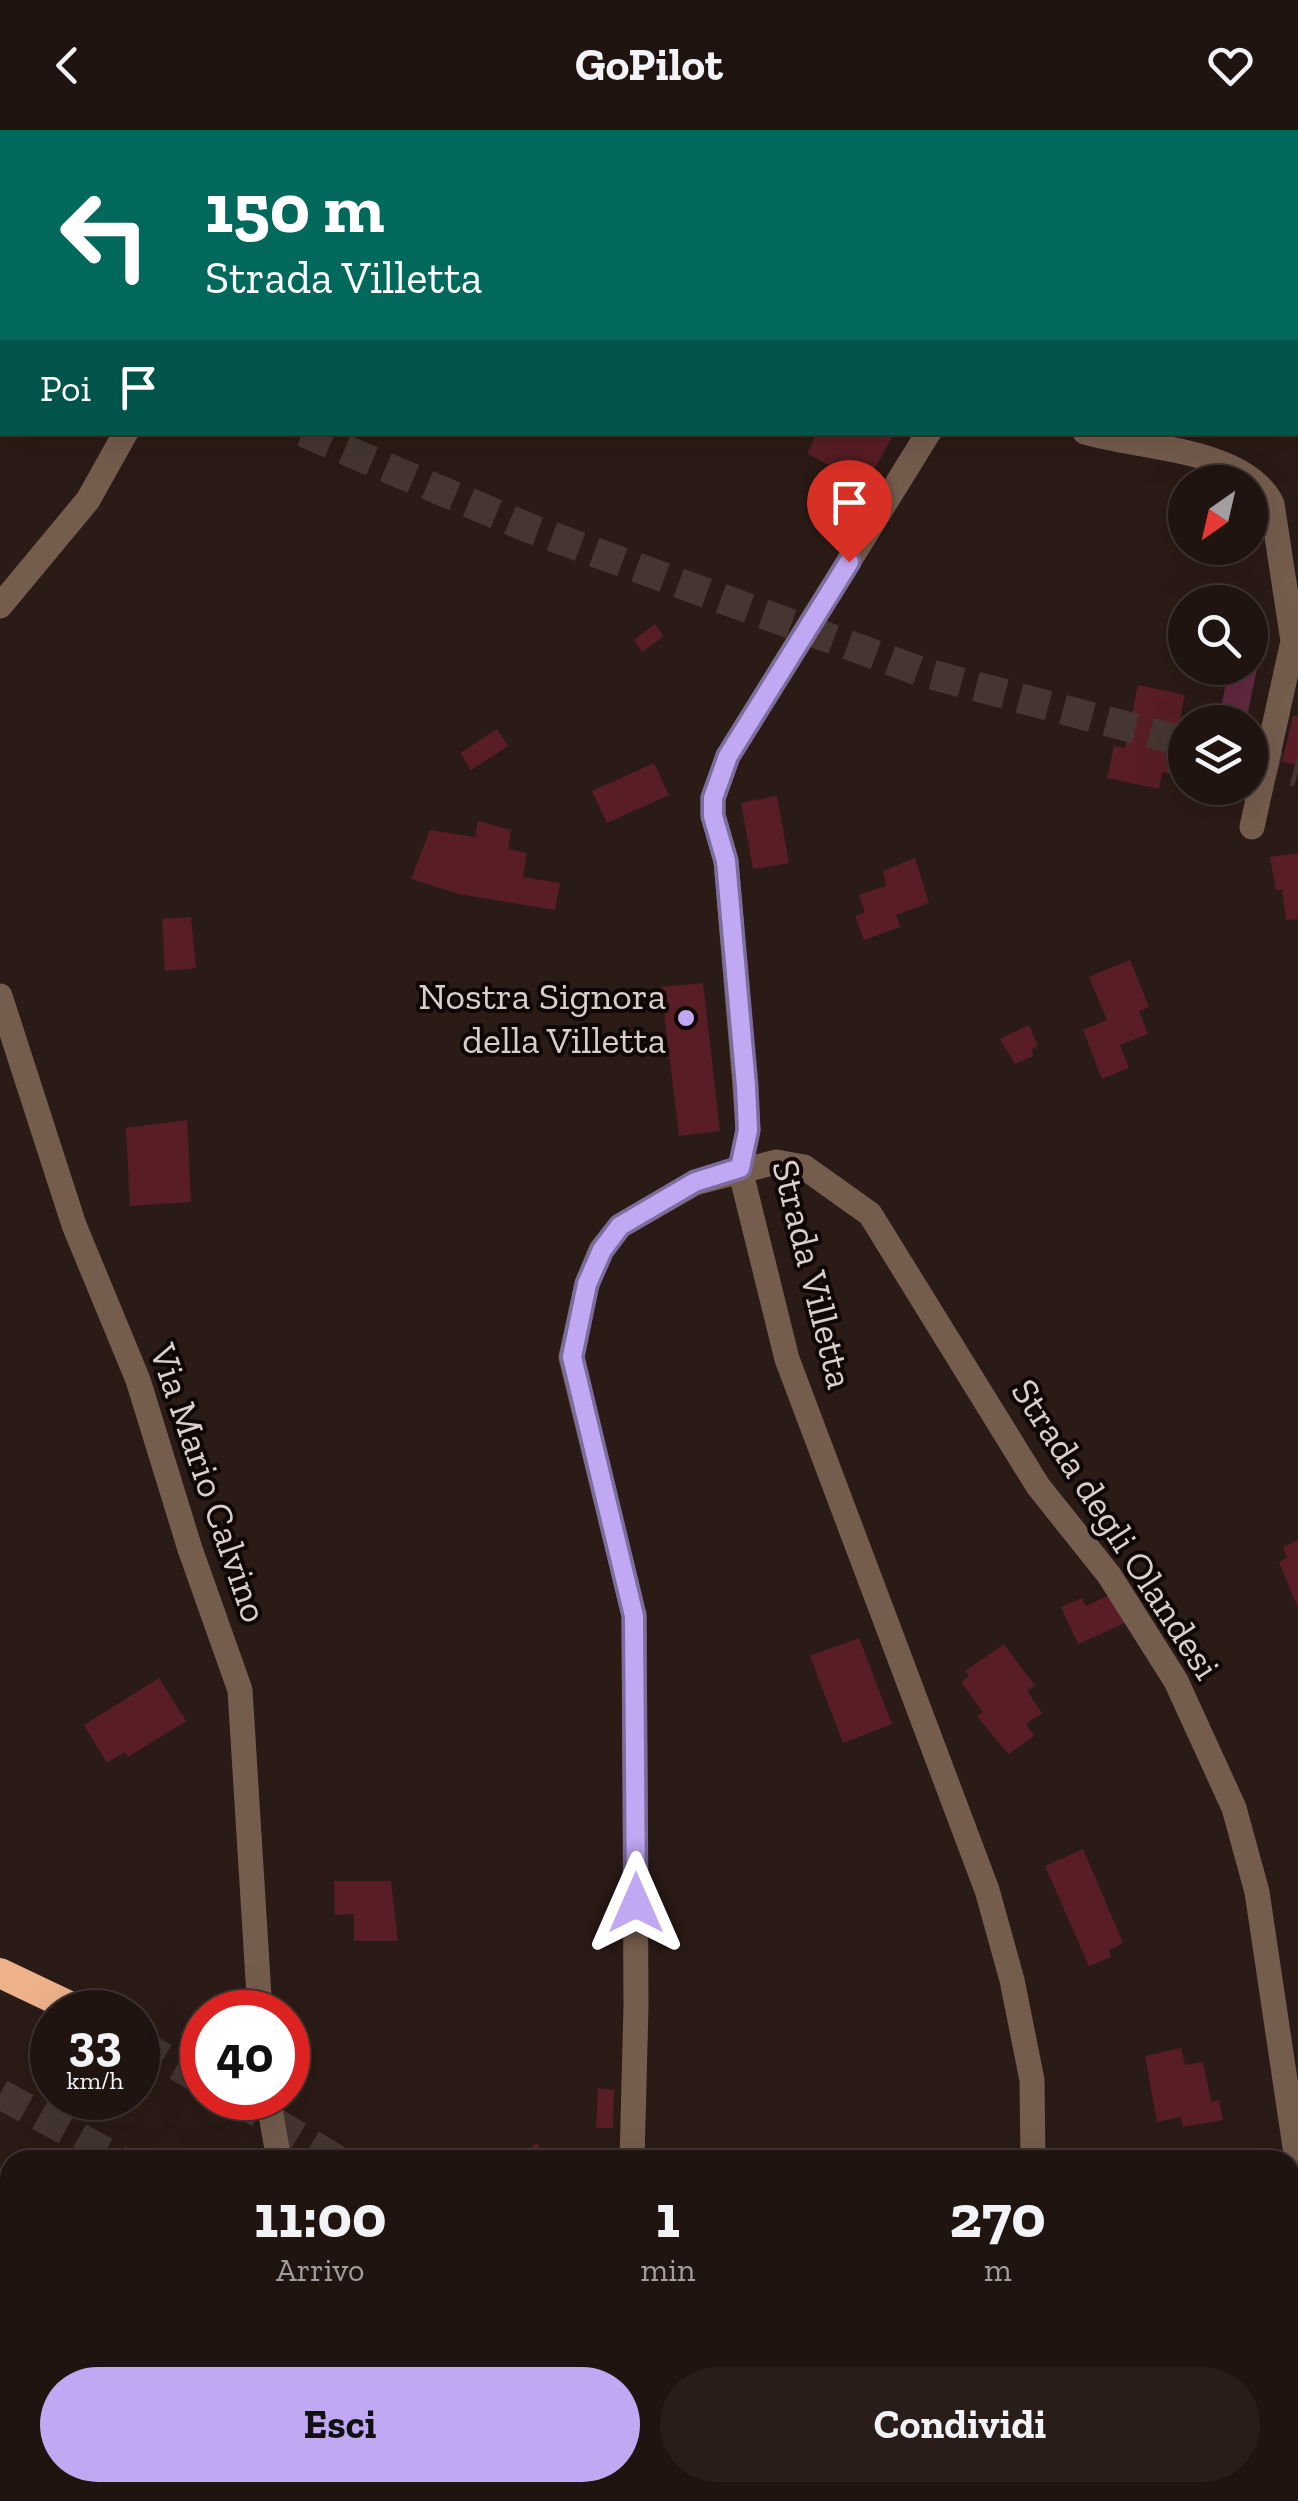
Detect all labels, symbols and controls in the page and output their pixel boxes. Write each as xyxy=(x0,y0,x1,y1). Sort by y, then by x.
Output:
icon: back xyxy=(40,38,95,93)
text: GoPilot xyxy=(575,38,723,92)
icon: heart xyxy=(1203,38,1258,93)
text: 150 m xyxy=(205,166,385,250)
icon: left xyxy=(40,170,170,300)
text: Strada Villetta xyxy=(205,251,483,305)
icon: arrive xyxy=(111,360,166,415)
text: Poi xyxy=(40,365,91,411)
pin xyxy=(807,460,892,563)
north arrow xyxy=(1168,465,1268,565)
map controls xyxy=(1168,465,1268,805)
icon: arrive xyxy=(822,475,877,530)
button: search xyxy=(1168,585,1268,685)
button: layers xyxy=(1168,705,1268,805)
place label: Nostra Signora della Villetta xyxy=(418,973,666,1063)
marker: Nostra Signora della Villetta xyxy=(675,1007,697,1029)
street label: Strada Villetta xyxy=(762,1155,864,1393)
street label: Via Mario Calvino xyxy=(139,1337,278,1628)
street label: Strada degli Olandesi xyxy=(1002,1370,1230,1688)
position arrow xyxy=(584,1851,688,1955)
speed limit sign: 40 xyxy=(180,1990,310,2120)
text: 33 xyxy=(68,2013,122,2073)
text: km/h xyxy=(66,2065,124,2095)
text: 11:00 xyxy=(254,2180,387,2252)
text: 1 xyxy=(656,2180,680,2252)
text: 270 xyxy=(949,2180,1046,2252)
text: Arrivo xyxy=(276,2251,364,2289)
text: min xyxy=(641,2251,695,2289)
text: m xyxy=(984,2251,1012,2289)
button: Esci xyxy=(40,2367,640,2482)
button: Condividi xyxy=(660,2367,1260,2482)

